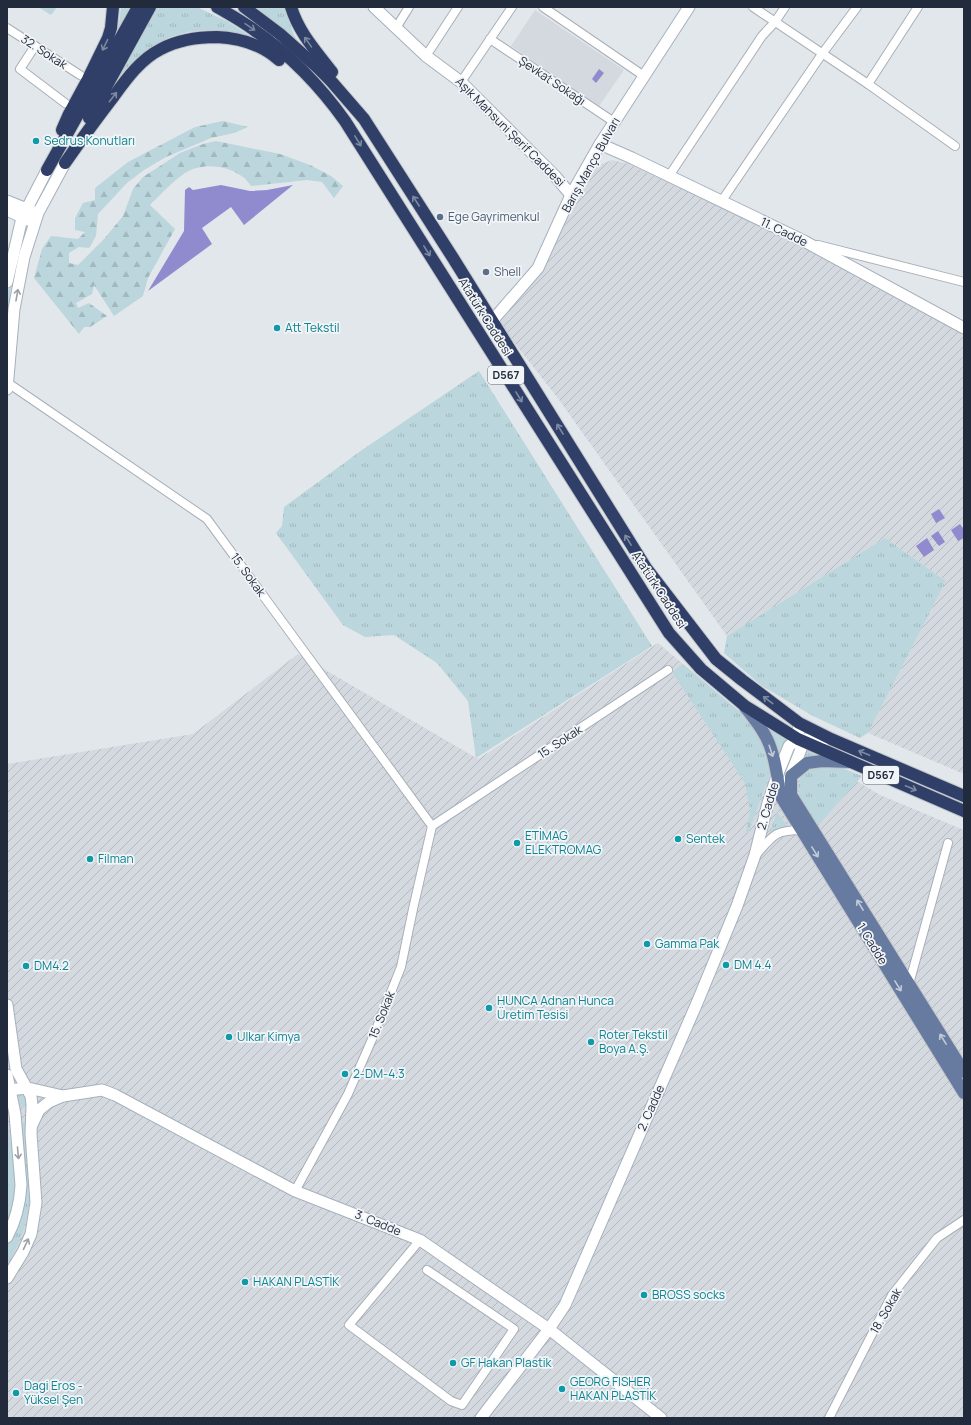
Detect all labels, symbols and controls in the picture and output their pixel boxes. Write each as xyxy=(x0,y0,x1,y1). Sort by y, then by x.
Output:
one-way arrow xyxy=(244,24,256,32)
street label: 32. Sokak xyxy=(18,30,72,73)
one-way arrow xyxy=(304,37,312,48)
one-way arrow xyxy=(101,38,108,50)
street label: Şevkat Sokağı xyxy=(516,52,589,109)
street label: Aşık Mahsuni Şerif Caddesi xyxy=(452,73,569,190)
one-way arrow xyxy=(109,92,117,103)
street label: Barış Manço Bulvarı xyxy=(557,114,624,215)
place label: Sedrus Konutları xyxy=(44,132,135,149)
one-way arrow xyxy=(354,135,362,146)
marker: Sedrus Konutları xyxy=(31,136,41,146)
one-way arrow xyxy=(412,196,420,207)
place label: Ege Gayrimenkul xyxy=(448,208,540,225)
marker: Ege Gayrimenkul xyxy=(435,212,445,222)
street label: 11. Cadde xyxy=(758,213,811,250)
one-way arrow xyxy=(424,245,432,257)
place label: Shell xyxy=(494,263,521,280)
marker: Shell xyxy=(481,267,491,277)
street label: Atatürk Caddesi xyxy=(455,274,516,359)
one-way arrow xyxy=(13,288,21,301)
place label: Att Tekstil xyxy=(285,319,340,336)
marker: Att Tekstil xyxy=(272,323,282,333)
road number: D567 xyxy=(488,366,524,384)
one-way arrow xyxy=(515,391,524,402)
one-way arrow xyxy=(555,423,563,435)
one-way arrow xyxy=(624,534,632,546)
street label: Atatürk Caddesi xyxy=(628,548,691,632)
street label: 15. Sokak xyxy=(227,549,271,601)
one-way arrow xyxy=(762,695,773,704)
street label: 15. Sokak xyxy=(534,720,586,762)
one-way arrow xyxy=(768,745,775,758)
one-way arrow xyxy=(858,749,870,756)
road number: D567 xyxy=(863,766,899,784)
street label: 2. Cadde xyxy=(753,780,782,832)
one-way arrow xyxy=(904,785,916,792)
place label: ETİMAG ELEKTROMAG xyxy=(525,827,602,858)
place label: Sentek xyxy=(686,830,726,847)
marker: Sentek xyxy=(673,834,683,844)
marker: ETİMAG ELEKTROMAG xyxy=(512,838,522,848)
one-way arrow xyxy=(811,846,819,857)
place label: Filman xyxy=(98,850,134,867)
marker: Filman xyxy=(85,854,95,864)
one-way arrow xyxy=(855,899,863,911)
street label: 1. Cadde xyxy=(853,920,892,968)
place label: Gamma Pak xyxy=(655,935,720,952)
marker: Gamma Pak xyxy=(642,939,652,949)
place label: DM 4.4 xyxy=(734,956,772,973)
place label: DM4.2 xyxy=(34,957,69,974)
marker: DM 4.4 xyxy=(721,960,731,970)
marker: DM4.2 xyxy=(21,961,31,971)
one-way arrow xyxy=(894,980,902,991)
street label: 15. Sokak xyxy=(364,987,399,1041)
place label: HUNCA Adnan Hunca Üretim Tesisi xyxy=(497,992,614,1023)
marker: HUNCA Adnan Hunca Üretim Tesisi xyxy=(484,1003,494,1013)
place label: Roter Tekstil Boya A.Ş. xyxy=(599,1026,668,1057)
place label: Ulkar Kimya xyxy=(237,1028,300,1045)
marker: Ulkar Kimya xyxy=(224,1032,234,1042)
one-way arrow xyxy=(939,1033,947,1045)
marker: Roter Tekstil Boya A.Ş. xyxy=(586,1037,596,1047)
place label: 2-DM-4.3 xyxy=(353,1065,405,1082)
marker: 2-DM-4.3 xyxy=(340,1069,350,1079)
street label: 2. Cadde xyxy=(633,1082,668,1134)
one-way arrow xyxy=(14,1146,21,1159)
street label: 3. Cadde xyxy=(352,1206,404,1240)
one-way arrow xyxy=(23,1239,30,1251)
place label: HAKAN PLASTİK xyxy=(253,1273,340,1290)
marker: HAKAN PLASTİK xyxy=(240,1277,250,1287)
street label: 18. Sokak xyxy=(866,1284,906,1337)
place label: BROSS socks xyxy=(652,1286,725,1303)
marker: BROSS socks xyxy=(639,1290,649,1300)
place label: GF Hakan Plastik xyxy=(461,1354,553,1371)
marker: GF Hakan Plastik xyxy=(448,1358,458,1368)
place label: GEORG FISHER HAKAN PLASTİK xyxy=(570,1373,657,1404)
place label: Dagi Eros - Yüksel Şen xyxy=(24,1377,83,1408)
marker: GEORG FISHER HAKAN PLASTİK xyxy=(557,1384,567,1394)
marker: Dagi Eros - Yüksel Şen xyxy=(11,1388,21,1398)

